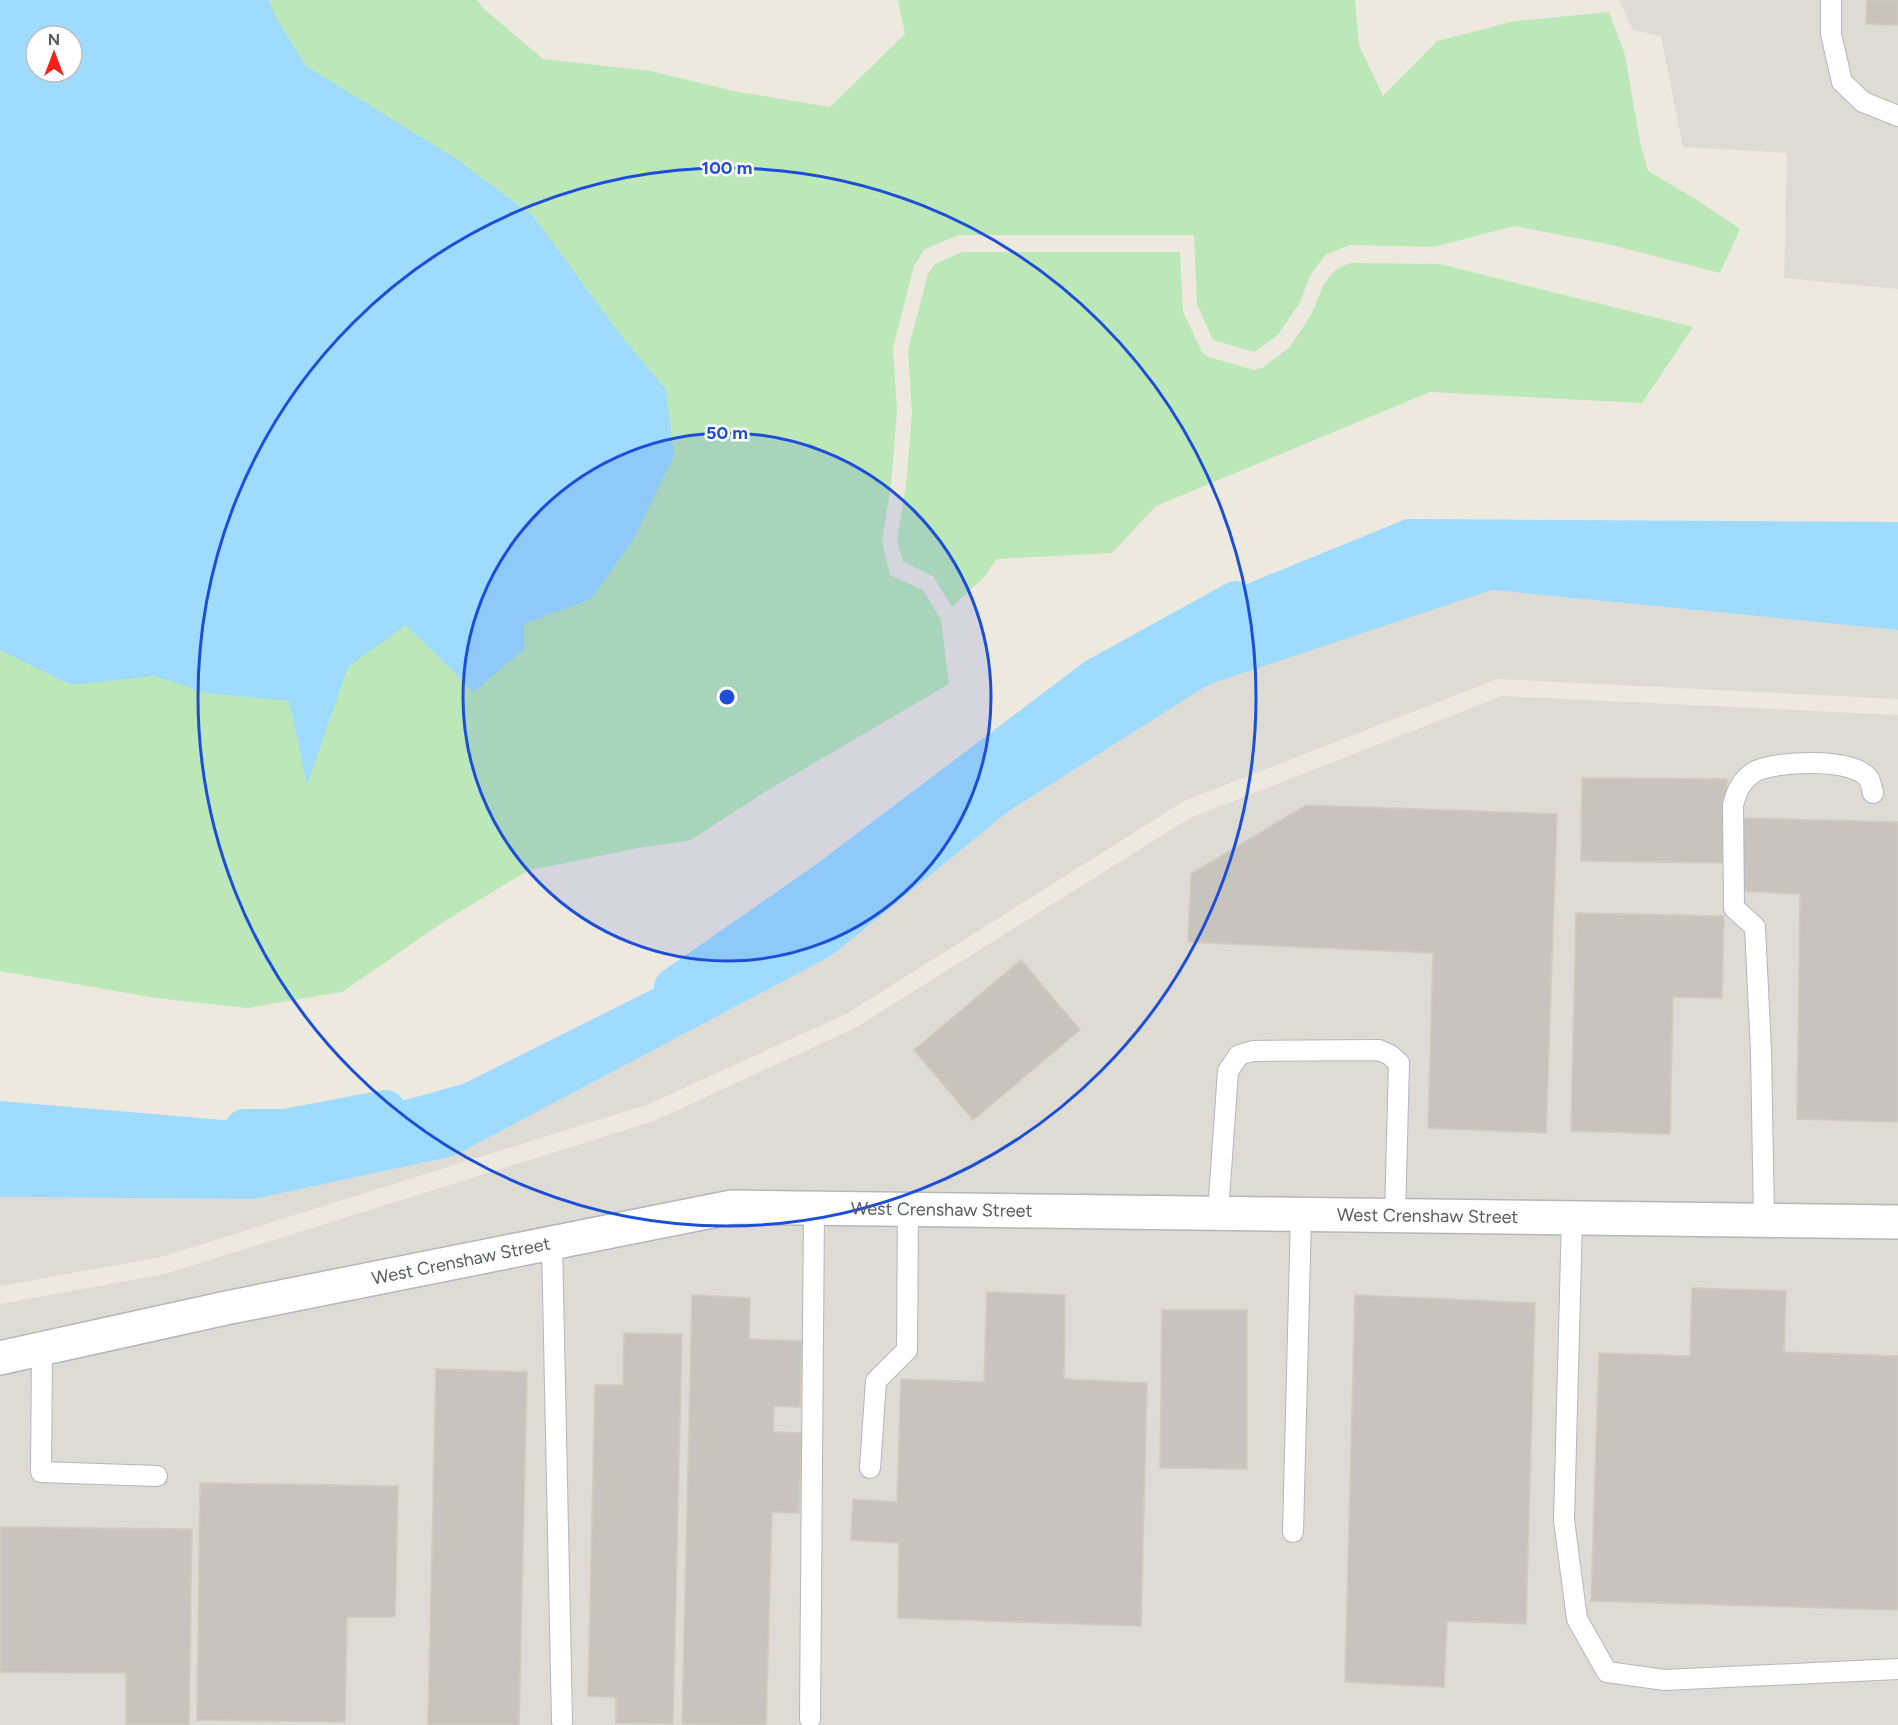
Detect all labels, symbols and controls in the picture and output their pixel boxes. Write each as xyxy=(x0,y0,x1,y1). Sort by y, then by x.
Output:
north arrow xyxy=(24,24,84,84)
text: N xyxy=(48,30,60,49)
text: 100 m xyxy=(702,157,752,179)
text: 50 m xyxy=(706,422,748,444)
centre of rings xyxy=(717,687,737,707)
street label: West Crenshaw Street xyxy=(851,1198,1033,1222)
street label: West Crenshaw Street xyxy=(1337,1204,1519,1228)
street label: West Crenshaw Street xyxy=(370,1233,552,1290)

